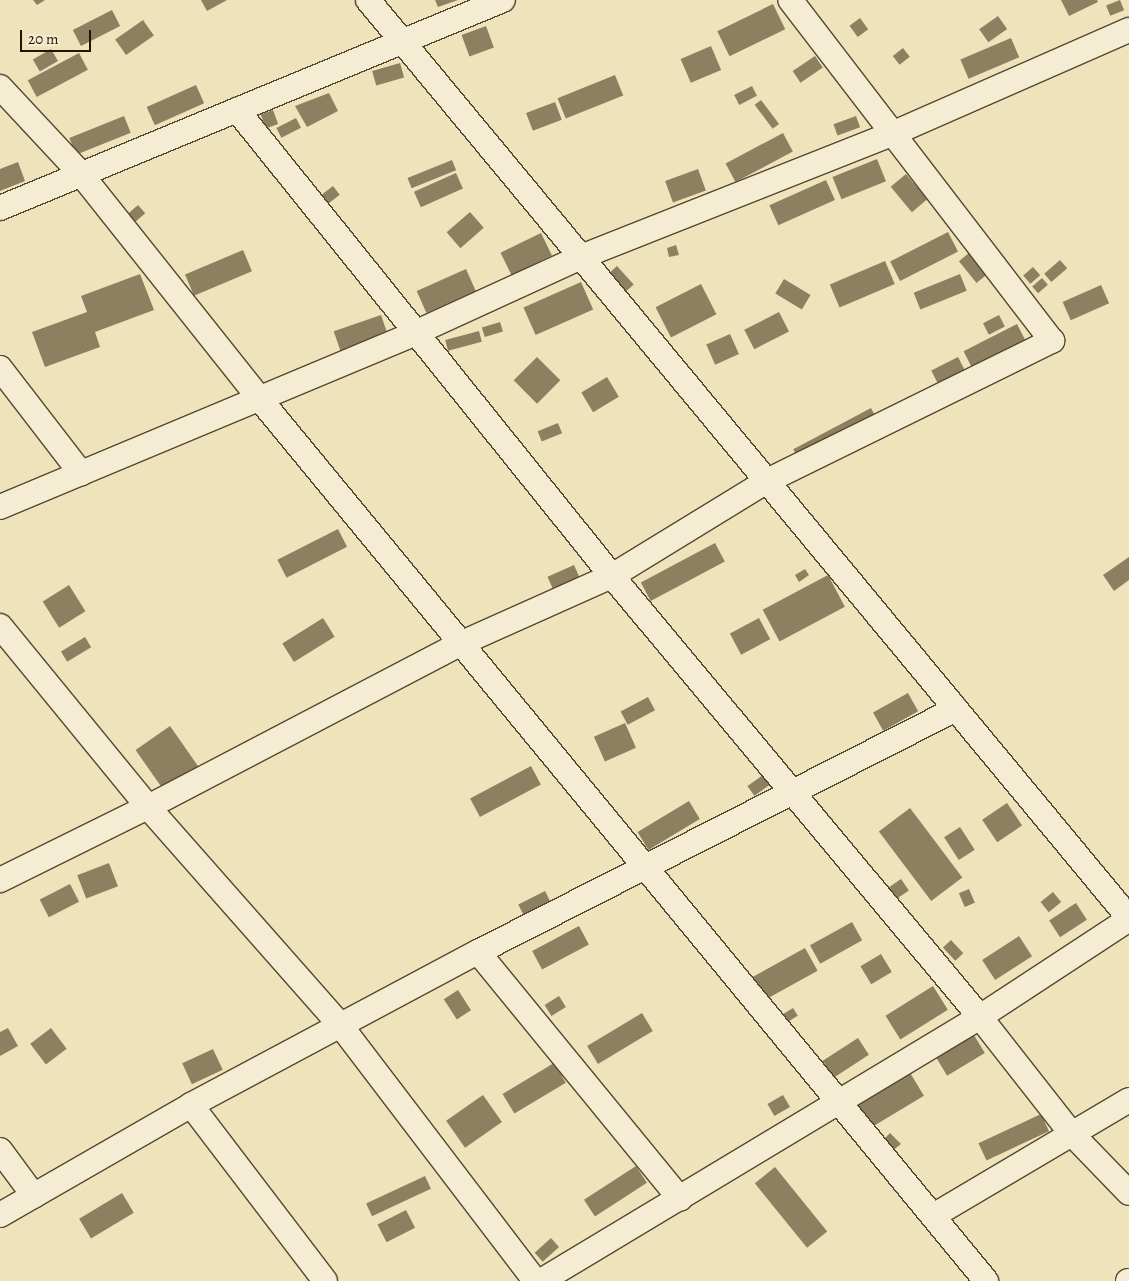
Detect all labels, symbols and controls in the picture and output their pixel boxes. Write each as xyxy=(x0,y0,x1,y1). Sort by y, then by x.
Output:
scale bar xyxy=(22,20,94,52)
text: 20 m xyxy=(28,29,59,49)

